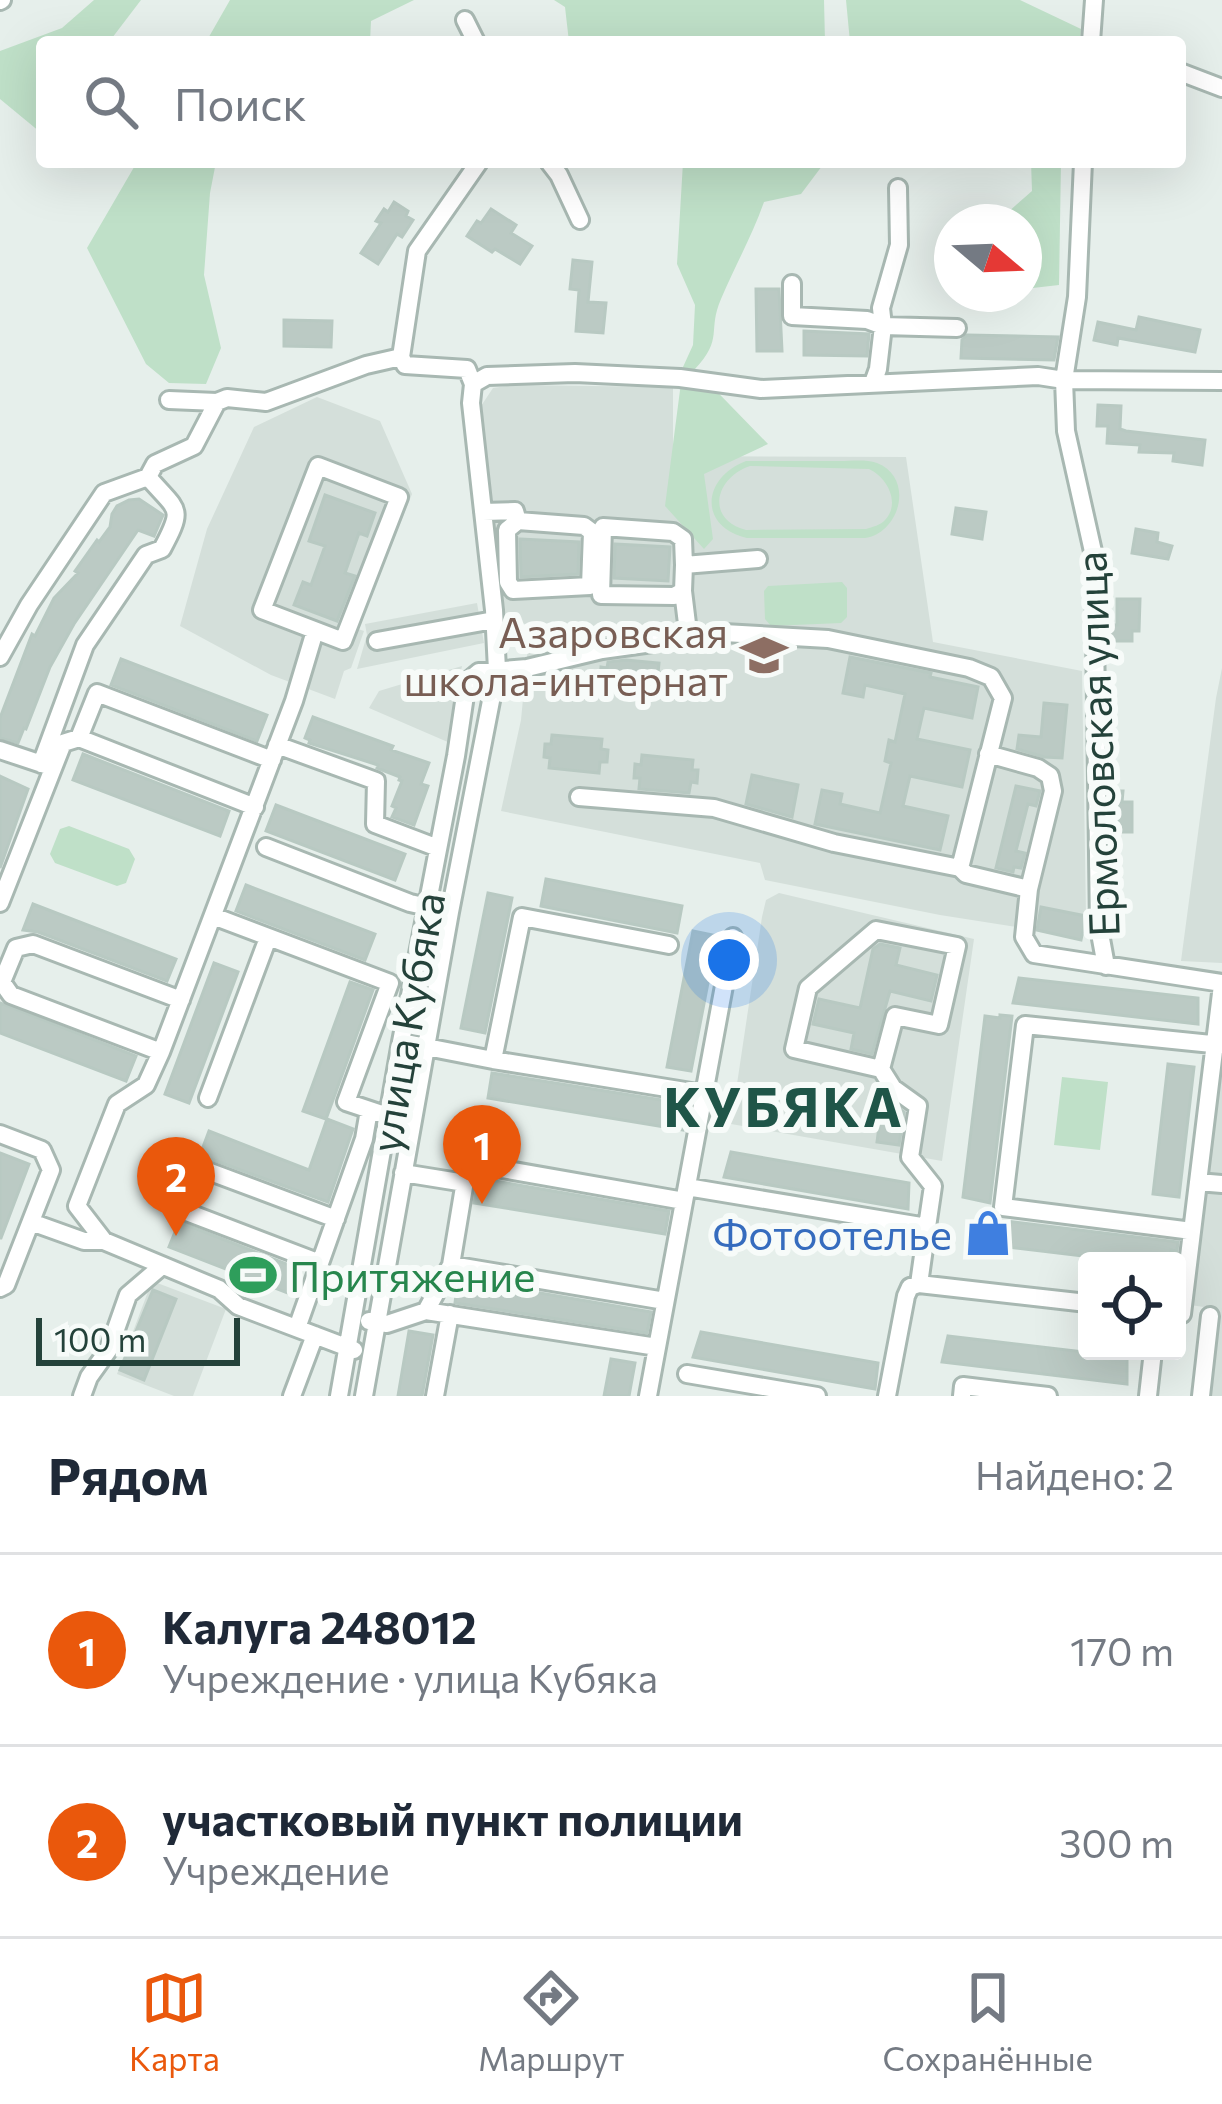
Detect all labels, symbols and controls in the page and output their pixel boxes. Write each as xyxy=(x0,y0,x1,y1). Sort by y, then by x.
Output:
search box xyxy=(36,36,1186,168)
icon: search xyxy=(78,69,144,135)
text: Поиск xyxy=(174,75,307,130)
north arrow xyxy=(934,204,1042,312)
street label: Ермоловская улица xyxy=(1063,550,1129,938)
place label: Азаровская школа-интернат xyxy=(403,605,728,705)
school or university icon: Азаровская школа-интернат xyxy=(739,630,789,680)
street label: улица Кубяка xyxy=(358,888,454,1156)
your location xyxy=(699,930,759,990)
district label: КУБЯКА xyxy=(663,1072,905,1138)
pin: 1 xyxy=(443,1105,521,1204)
pin: 2 xyxy=(137,1137,215,1236)
place label: Фотоотелье xyxy=(712,1207,952,1259)
shop icon: Фотоотелье xyxy=(963,1208,1013,1258)
place label: Притяжение xyxy=(289,1249,536,1301)
sports icon: Притяжение xyxy=(228,1250,278,1300)
map controls xyxy=(1078,1252,1186,1360)
button: locate xyxy=(1078,1252,1186,1360)
scale bar xyxy=(36,1312,240,1365)
text: 100 m xyxy=(54,1318,146,1359)
text: Рядом xyxy=(48,1443,209,1506)
text: Найдено: 2 xyxy=(975,1450,1174,1498)
text: Калуга 248012 xyxy=(162,1598,477,1653)
text: 1 xyxy=(78,1626,96,1674)
text: 170 m xyxy=(1070,1626,1174,1674)
text: Учреждение · улица Кубяка xyxy=(162,1653,658,1701)
text: участковый пункт полиции xyxy=(162,1790,743,1845)
text: 2 xyxy=(76,1818,98,1866)
text: 300 m xyxy=(1059,1818,1174,1866)
text: Учреждение xyxy=(162,1845,389,1893)
tab: Карта xyxy=(129,1965,220,2078)
tab: Маршрут xyxy=(478,1965,624,2078)
tab: Сохранённые xyxy=(882,1965,1093,2078)

